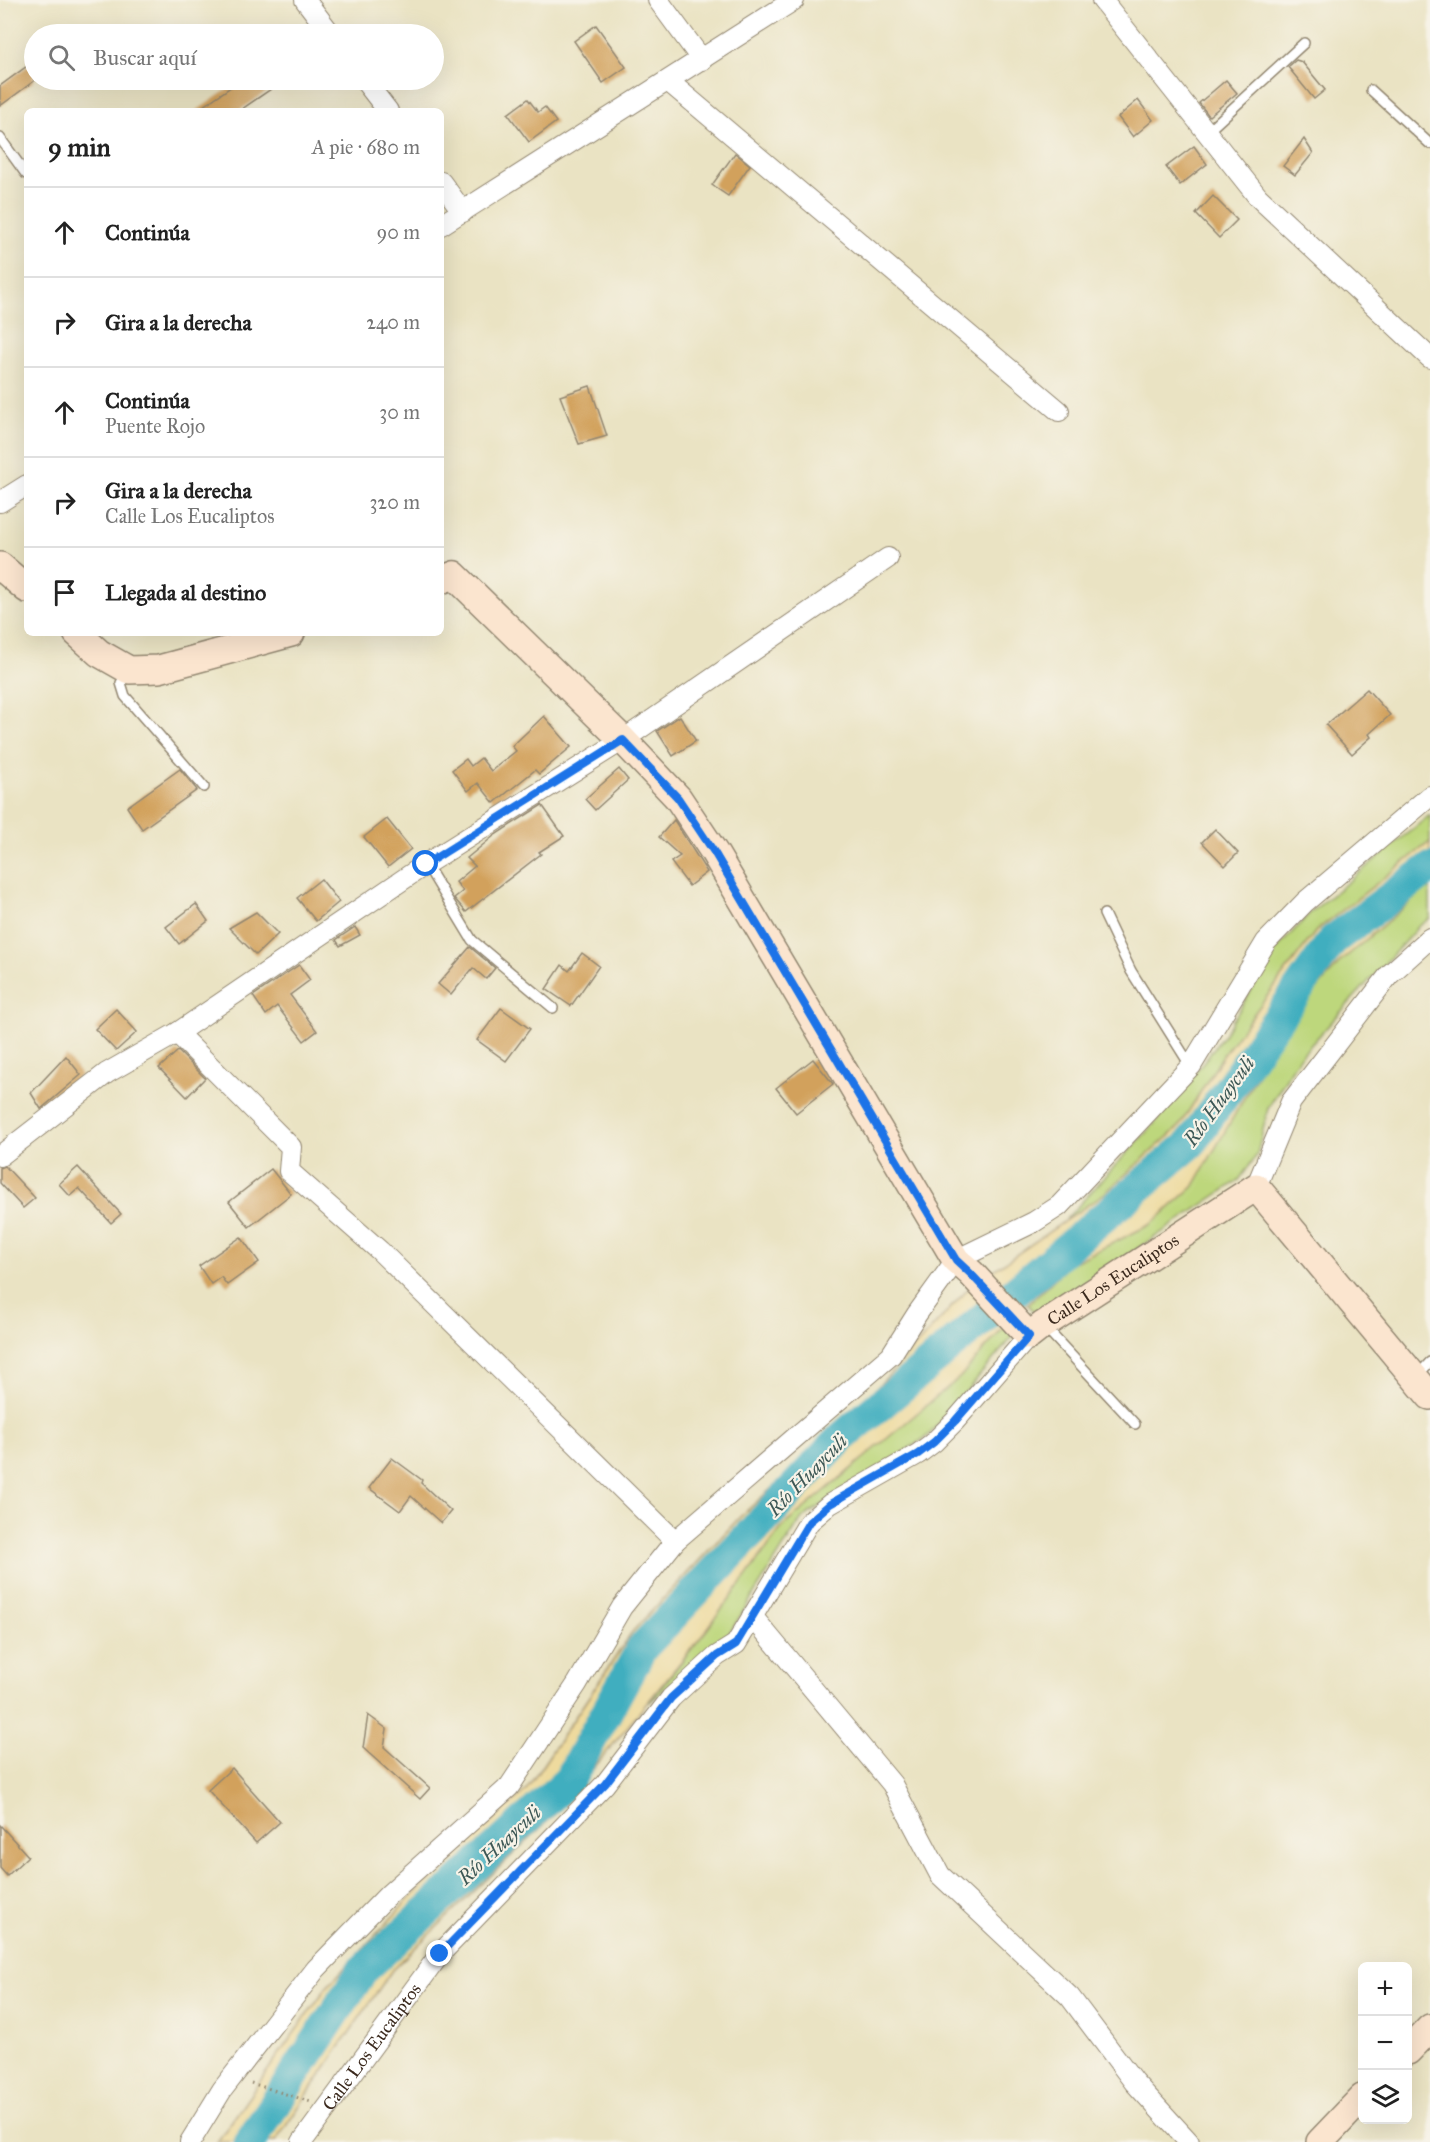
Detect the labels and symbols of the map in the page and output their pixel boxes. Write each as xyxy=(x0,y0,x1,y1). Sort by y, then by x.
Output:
route start xyxy=(412,850,438,876)
water label: Río Huayculi xyxy=(1178,1051,1260,1151)
street label: Calle Los Eucaliptos xyxy=(1043,1229,1183,1330)
water label: Río Huayculi xyxy=(761,1429,852,1522)
water label: Río Huayculi xyxy=(452,1800,546,1890)
route end xyxy=(426,1940,452,1966)
street label: Calle Los Eucaliptos xyxy=(318,1979,426,2115)

